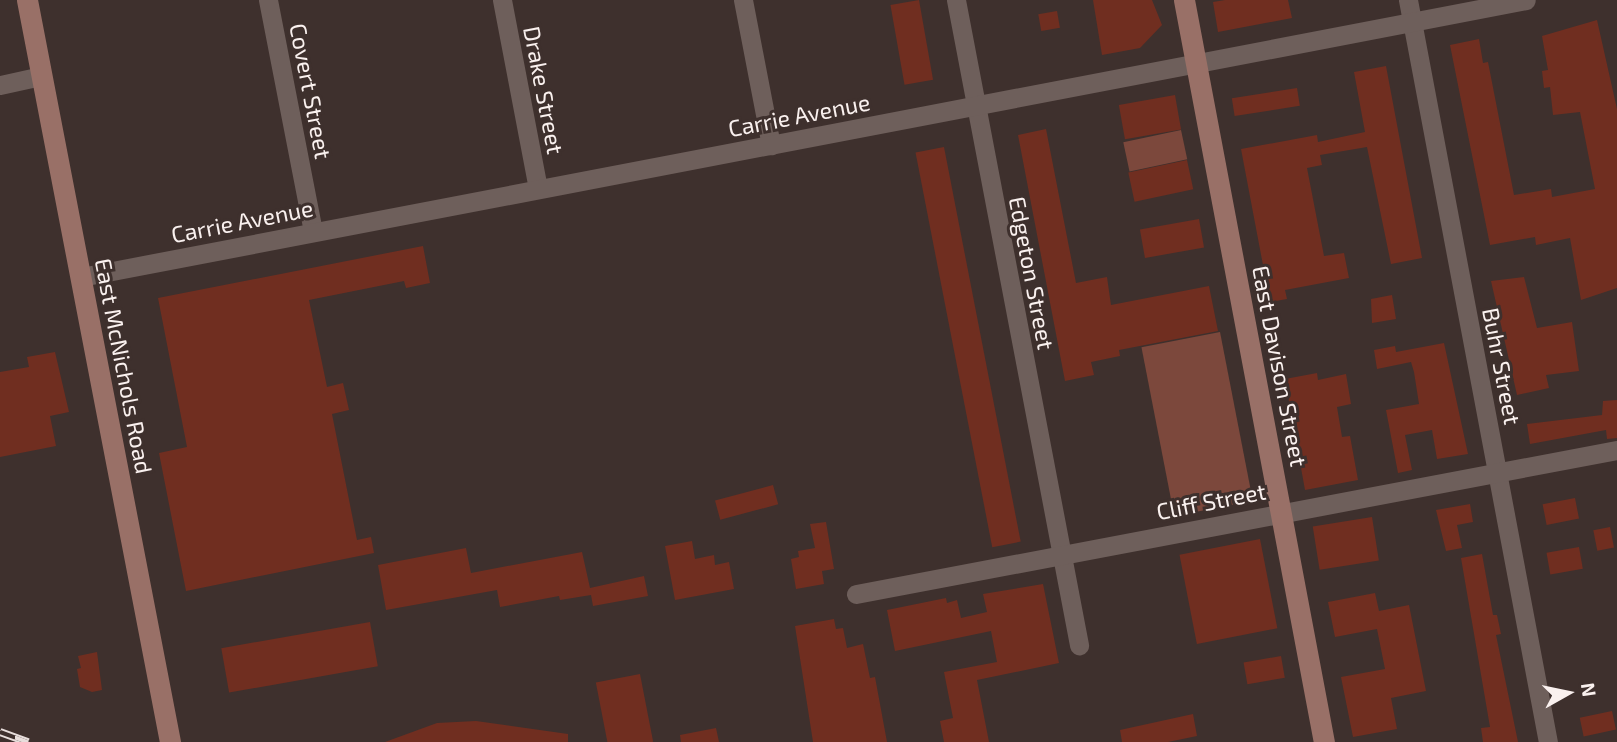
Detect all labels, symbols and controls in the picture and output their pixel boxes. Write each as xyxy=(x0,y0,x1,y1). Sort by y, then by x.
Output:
street label: Covert Street xyxy=(284,21,338,161)
street label: Drake Street xyxy=(518,24,570,156)
street label: Carrie Avenue xyxy=(725,88,873,142)
street label: Carrie Avenue xyxy=(168,194,316,248)
street label: Edgeton Street xyxy=(1004,194,1060,352)
street label: East McNichols Road xyxy=(90,256,158,476)
street label: East Davison Street xyxy=(1247,263,1313,469)
street label: Buhr Street xyxy=(1477,305,1527,427)
street label: Cliff Street xyxy=(1154,477,1268,525)
north arrow xyxy=(1533,658,1603,728)
text: N xyxy=(1577,681,1602,698)

